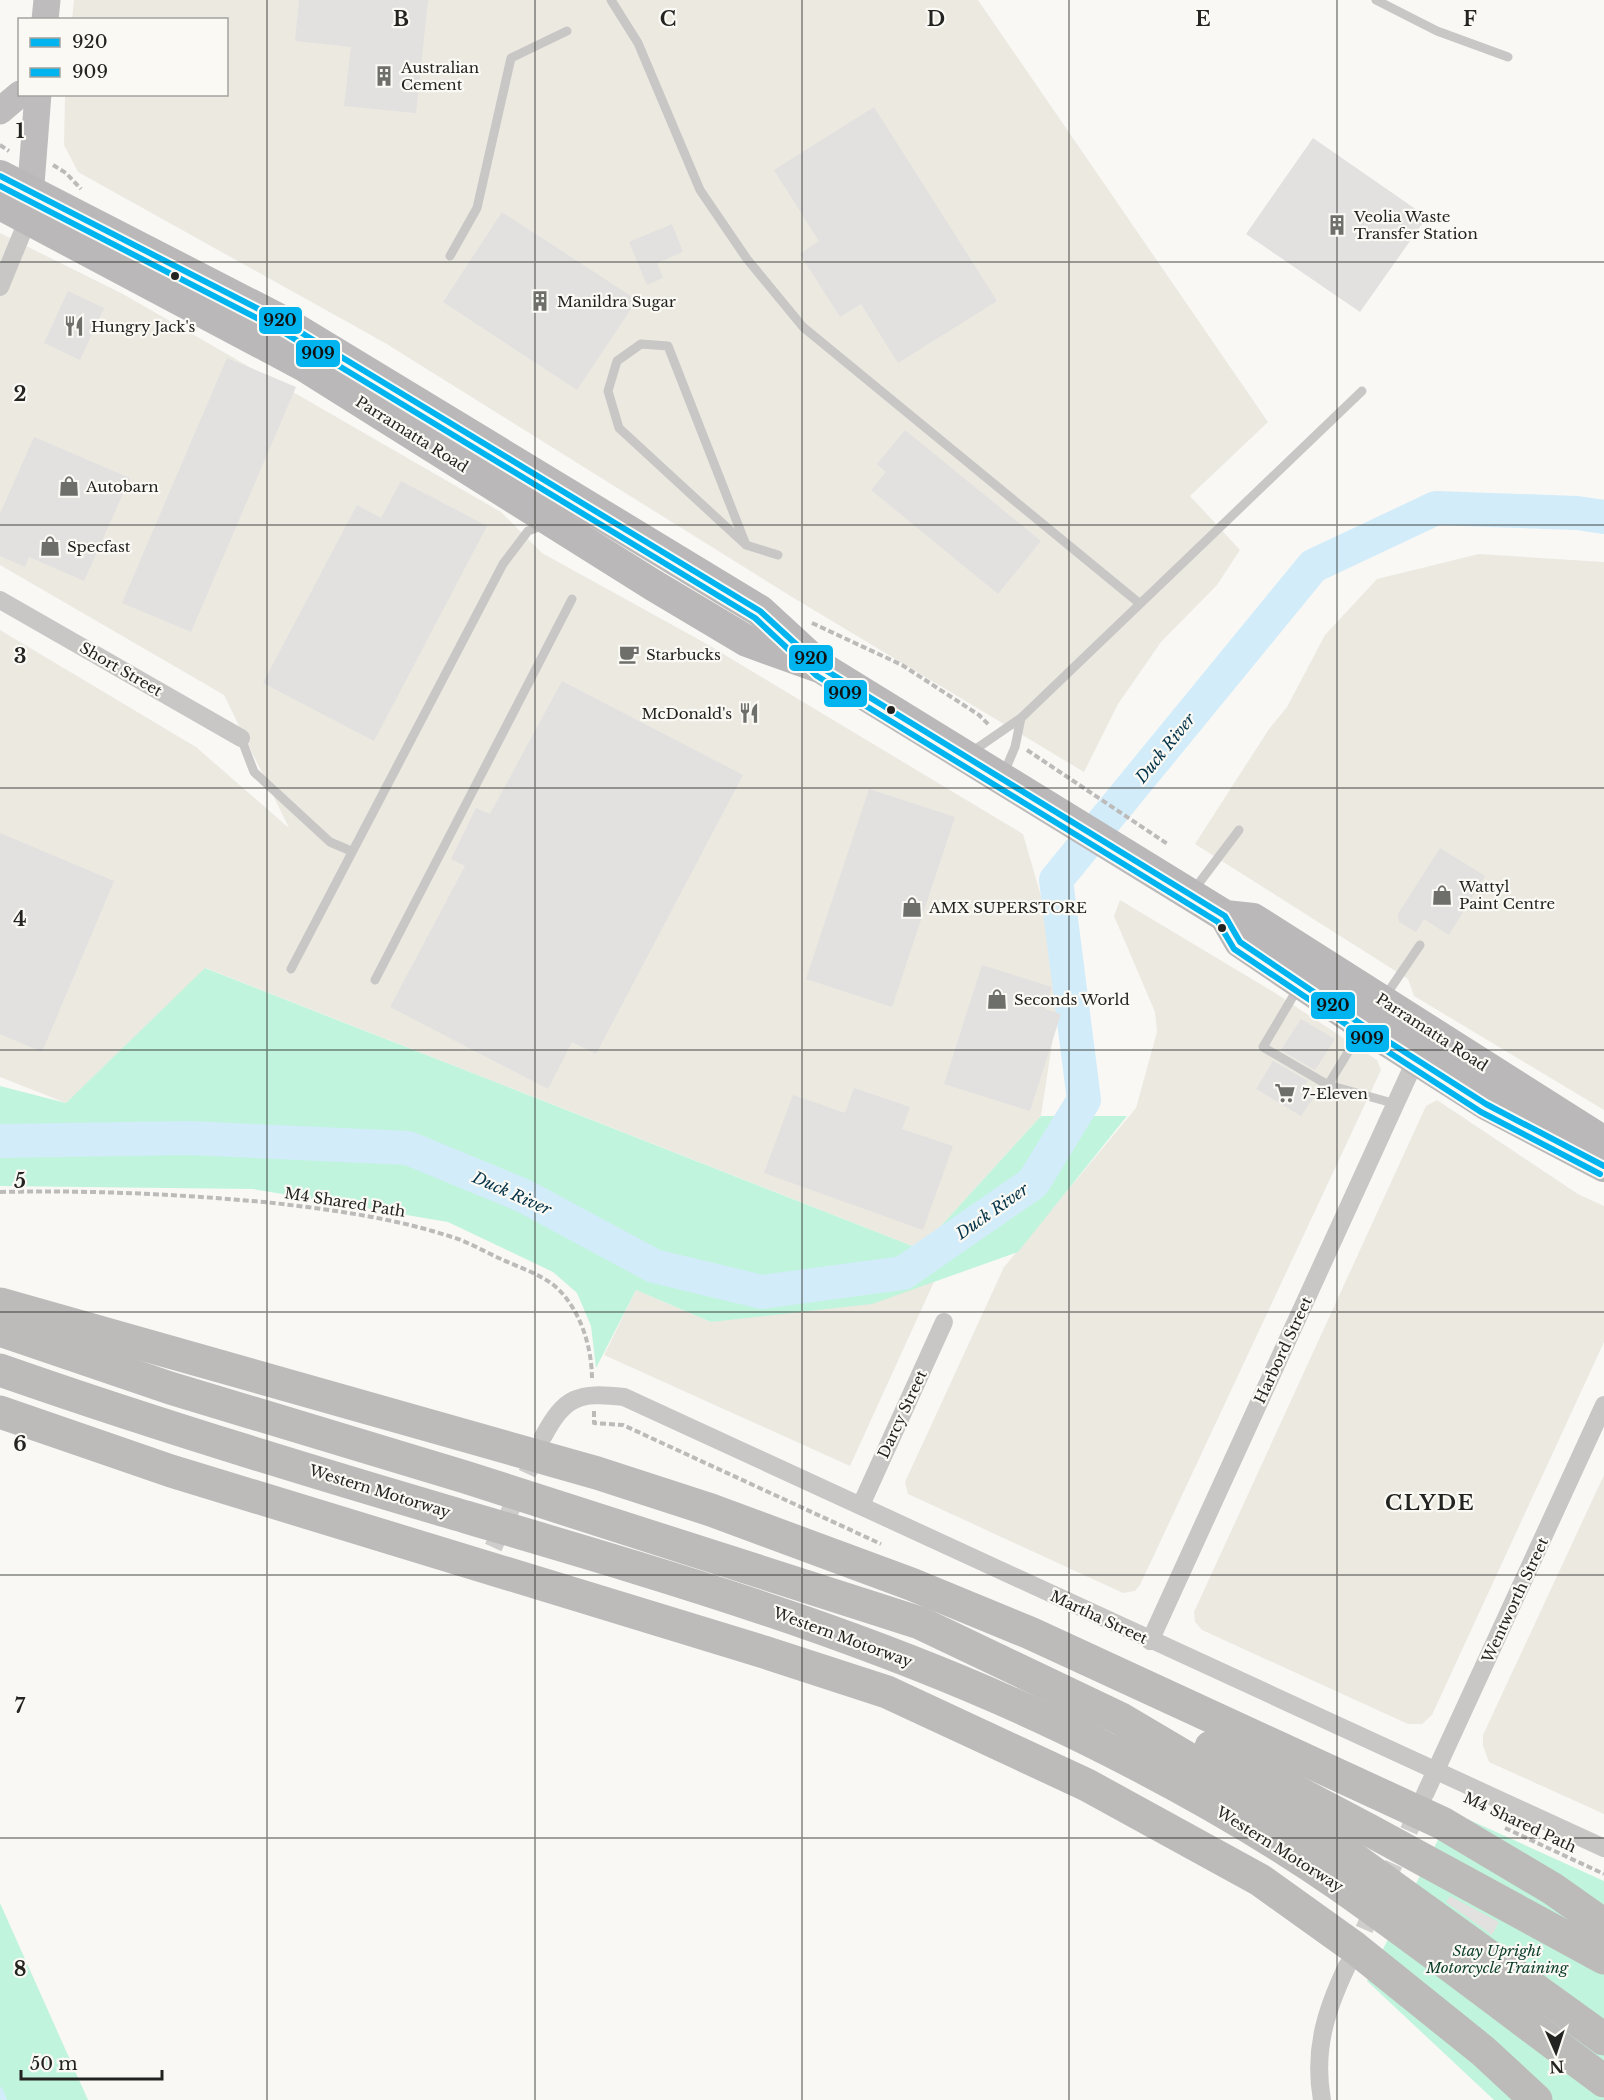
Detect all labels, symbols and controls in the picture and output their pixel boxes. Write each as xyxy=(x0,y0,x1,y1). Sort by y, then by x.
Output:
text: B xyxy=(393,7,409,31)
text: C xyxy=(660,7,676,31)
text: D xyxy=(927,7,945,31)
text: E xyxy=(1195,7,1211,31)
text: F xyxy=(1463,7,1477,31)
legend xyxy=(18,18,228,96)
text: 920 xyxy=(72,31,108,53)
place label: Australian Cement xyxy=(400,58,479,94)
text: 909 xyxy=(72,61,108,83)
building icon: Australian Cement xyxy=(372,64,396,88)
text: 1 xyxy=(16,119,25,143)
place label: Veolia Waste Transfer Station xyxy=(1353,207,1478,243)
building icon: Veolia Waste Transfer Station xyxy=(1325,213,1349,237)
unlabelled marker xyxy=(169,270,181,282)
building icon: Manildra Sugar xyxy=(528,289,552,313)
place label: Manildra Sugar xyxy=(557,292,677,311)
line badge: 920 xyxy=(258,306,303,335)
text: 920 xyxy=(263,310,297,330)
restaurant icon: Hungry Jack's xyxy=(62,314,86,338)
place label: Hungry Jack's xyxy=(91,317,195,336)
line badge: 909 xyxy=(295,339,341,368)
text: 909 xyxy=(301,343,335,363)
text: 2 xyxy=(13,382,27,406)
street label: Parramatta Road xyxy=(352,392,472,476)
shop icon: Autobarn xyxy=(57,474,81,498)
place label: Autobarn xyxy=(85,477,159,496)
shop icon: Specfast xyxy=(38,534,62,558)
place label: Specfast xyxy=(67,537,131,556)
street label: Short Street xyxy=(76,638,166,700)
cafe icon: Starbucks xyxy=(617,642,641,666)
text: 3 xyxy=(14,644,26,668)
line badge: 920 xyxy=(788,644,834,672)
place label: Starbucks xyxy=(646,645,721,664)
text: 920 xyxy=(794,648,828,668)
line badge: 909 xyxy=(823,679,868,708)
text: 909 xyxy=(828,683,862,703)
restaurant icon: McDonald's xyxy=(737,701,761,725)
place label: McDonald's xyxy=(641,704,732,723)
unlabelled marker xyxy=(885,704,897,716)
water label: Duck River xyxy=(1130,709,1200,788)
place label: Wattyl Paint Centre xyxy=(1458,877,1555,913)
shop icon: Wattyl Paint Centre xyxy=(1430,883,1454,907)
shop icon: AMX SUPERSTORE xyxy=(900,895,924,919)
place label: AMX SUPERSTORE xyxy=(928,898,1087,917)
text: 4 xyxy=(13,907,27,931)
unlabelled marker xyxy=(1216,922,1228,934)
shop icon: Seconds World xyxy=(985,987,1009,1011)
street label: Parramatta Road xyxy=(1373,989,1491,1075)
place label: Seconds World xyxy=(1014,990,1130,1009)
line badge: 920 xyxy=(1310,991,1356,1020)
text: 920 xyxy=(1316,995,1350,1015)
line badge: 909 xyxy=(1345,1024,1390,1053)
text: 909 xyxy=(1350,1028,1384,1048)
supermarket icon: 7-Eleven xyxy=(1273,1081,1297,1105)
place label: 7-Eleven xyxy=(1302,1084,1368,1103)
water label: Duck River xyxy=(469,1166,555,1219)
text: 5 xyxy=(14,1169,26,1193)
water label: Duck River xyxy=(951,1178,1033,1244)
street label: M4 Shared Path xyxy=(283,1183,407,1221)
street label: Harbord Street xyxy=(1250,1293,1316,1406)
street label: Darcy Street xyxy=(873,1367,931,1461)
text: 6 xyxy=(13,1432,27,1456)
street label: Western Motorway xyxy=(306,1460,453,1522)
district label: CLYDE xyxy=(1385,1490,1475,1516)
street label: Wentworth Street xyxy=(1477,1534,1552,1667)
street label: Martha Street xyxy=(1047,1586,1151,1648)
street label: Western Motorway xyxy=(770,1603,915,1671)
text: 7 xyxy=(15,1694,26,1718)
street label: M4 Shared Path xyxy=(1461,1788,1579,1856)
street label: Western Motorway xyxy=(1212,1802,1348,1896)
park label: Stay Upright Motorcycle Training xyxy=(1425,1941,1569,1977)
text: 8 xyxy=(14,1957,26,1981)
north arrow xyxy=(1526,2022,1586,2082)
scale bar xyxy=(21,2043,162,2081)
text: 50 m xyxy=(30,2053,78,2075)
text: N xyxy=(1549,2057,1565,2077)

